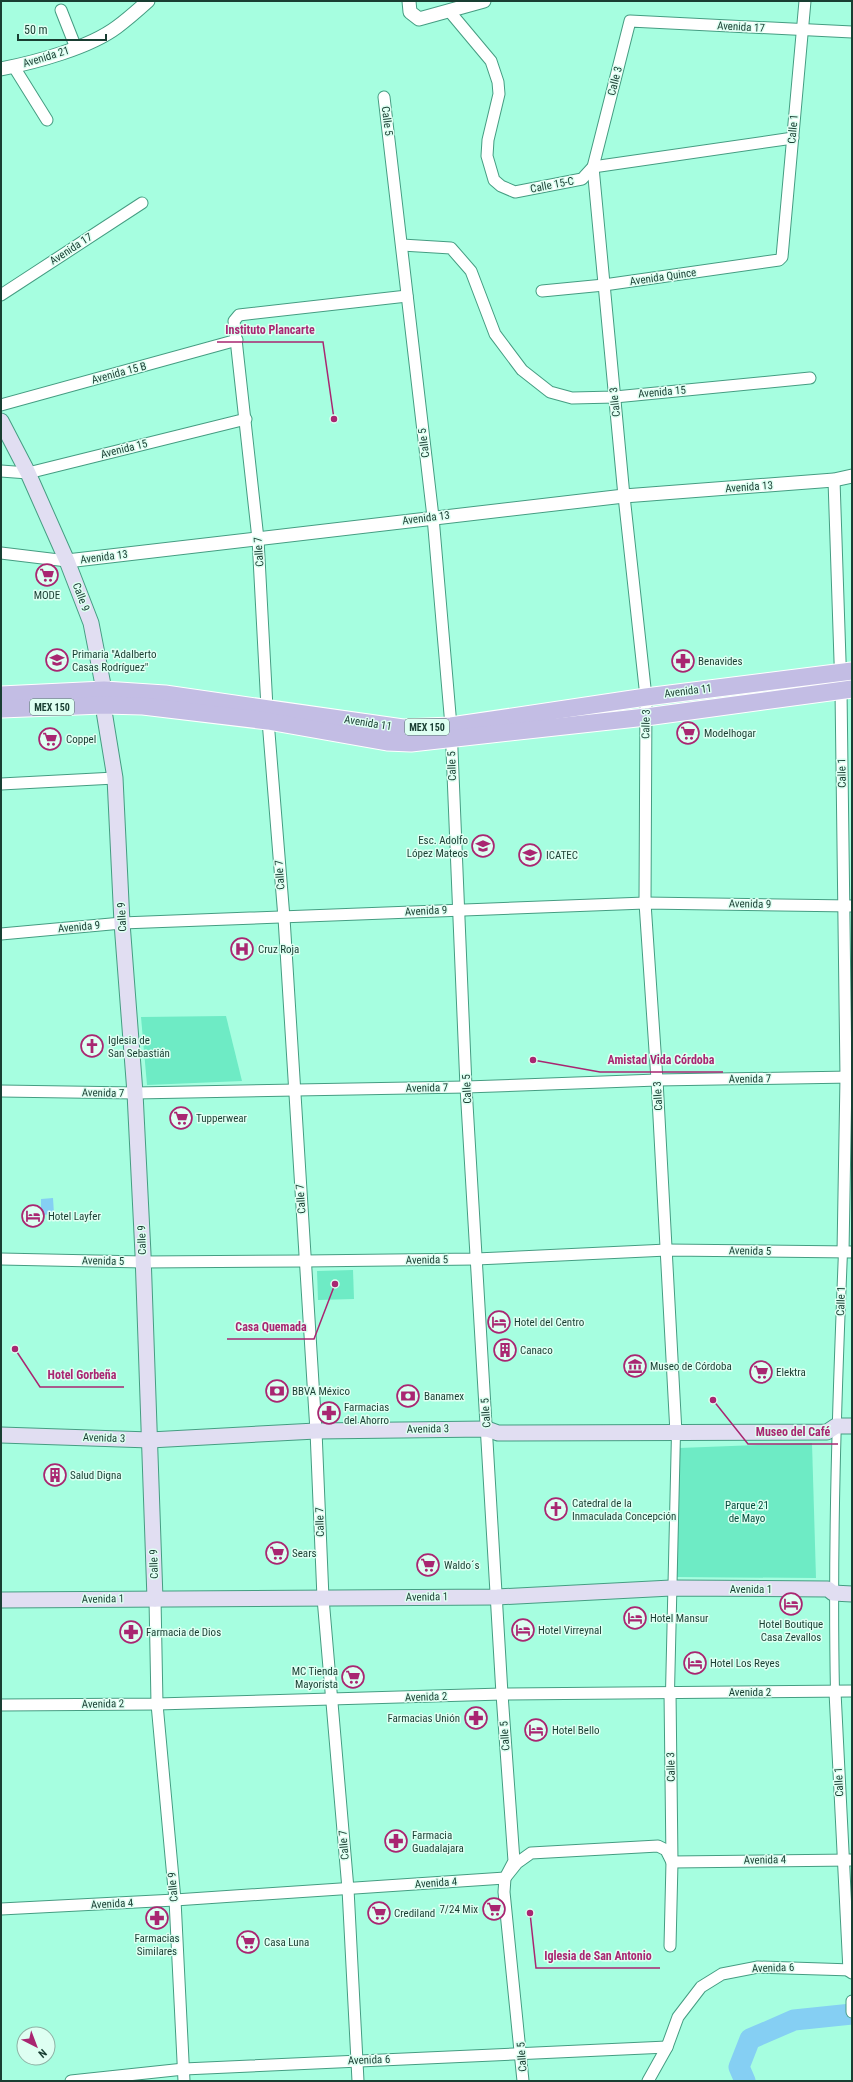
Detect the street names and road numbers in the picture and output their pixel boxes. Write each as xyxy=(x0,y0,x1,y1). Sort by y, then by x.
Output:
street label: Avenida 17 xyxy=(717,19,765,35)
street label: Avenida 21 xyxy=(21,44,71,70)
street label: Calle 3 xyxy=(605,65,625,97)
street label: Calle 5 xyxy=(379,105,395,137)
street label: Calle 1 xyxy=(785,114,801,144)
street label: Calle 15-C xyxy=(529,174,575,196)
street label: Avenida 17 xyxy=(47,231,95,267)
street label: Avenida Quince xyxy=(629,266,697,288)
street label: Avenida 15 B xyxy=(90,359,148,387)
street label: Avenida 15 xyxy=(638,383,686,401)
street label: Calle 3 xyxy=(607,387,623,417)
street label: Calle 5 xyxy=(416,427,432,459)
street label: Avenida 15 xyxy=(99,437,149,461)
street label: Avenida 13 xyxy=(725,479,773,495)
street label: Avenida 13 xyxy=(401,509,451,527)
street label: Calle 7 xyxy=(251,537,267,567)
street label: Avenida 13 xyxy=(79,548,129,566)
street label: Calle 9 xyxy=(70,581,92,613)
street label: Avenida 11 xyxy=(663,682,713,700)
road number: MEX 150 xyxy=(30,699,74,715)
street label: Calle 3 xyxy=(639,709,653,739)
street label: Avenida 11 xyxy=(343,713,393,733)
road number: MEX 150 xyxy=(405,719,449,735)
street label: Calle 5 xyxy=(445,751,459,781)
street label: Calle 1 xyxy=(835,758,849,788)
street label: Calle 7 xyxy=(272,860,288,890)
street label: Avenida 9 xyxy=(729,897,771,911)
street label: Calle 9 xyxy=(115,902,129,932)
street label: Avenida 9 xyxy=(404,903,448,919)
street label: Avenida 9 xyxy=(57,919,101,935)
street label: Avenida 7 xyxy=(729,1072,771,1086)
street label: Calle 5 xyxy=(460,1074,474,1104)
street label: Avenida 7 xyxy=(406,1081,448,1095)
street label: Calle 3 xyxy=(651,1081,665,1111)
street label: Avenida 7 xyxy=(82,1086,124,1100)
street label: Calle 7 xyxy=(293,1184,309,1214)
street label: Calle 9 xyxy=(135,1225,149,1255)
street label: Avenida 5 xyxy=(729,1244,771,1258)
street label: Avenida 5 xyxy=(406,1253,448,1267)
street label: Avenida 5 xyxy=(82,1254,124,1268)
street label: Calle 1 xyxy=(834,1286,848,1316)
street label: Calle 5 xyxy=(478,1398,494,1428)
street label: Avenida 3 xyxy=(407,1422,449,1436)
street label: Avenida 3 xyxy=(83,1431,125,1445)
street label: Calle 7 xyxy=(313,1507,327,1537)
street label: Calle 9 xyxy=(147,1549,161,1579)
street label: Avenida 1 xyxy=(730,1583,772,1596)
street label: Avenida 1 xyxy=(406,1590,448,1604)
street label: Avenida 1 xyxy=(82,1592,124,1606)
street label: Avenida 2 xyxy=(729,1686,771,1699)
street label: Avenida 2 xyxy=(405,1690,447,1704)
street label: Avenida 2 xyxy=(82,1697,124,1711)
street label: Calle 5 xyxy=(497,1721,513,1751)
street label: Calle 3 xyxy=(664,1752,678,1782)
street label: Calle 1 xyxy=(832,1767,846,1797)
street label: Calle 7 xyxy=(336,1830,352,1860)
street label: Avenida 4 xyxy=(744,1853,787,1867)
street label: Calle 9 xyxy=(165,1872,181,1902)
street label: Avenida 4 xyxy=(414,1875,458,1891)
street label: Avenida 4 xyxy=(90,1896,134,1912)
street label: Avenida 6 xyxy=(752,1961,794,1975)
street label: Calle 5 xyxy=(514,2042,530,2072)
street label: Avenida 6 xyxy=(348,2053,390,2067)

